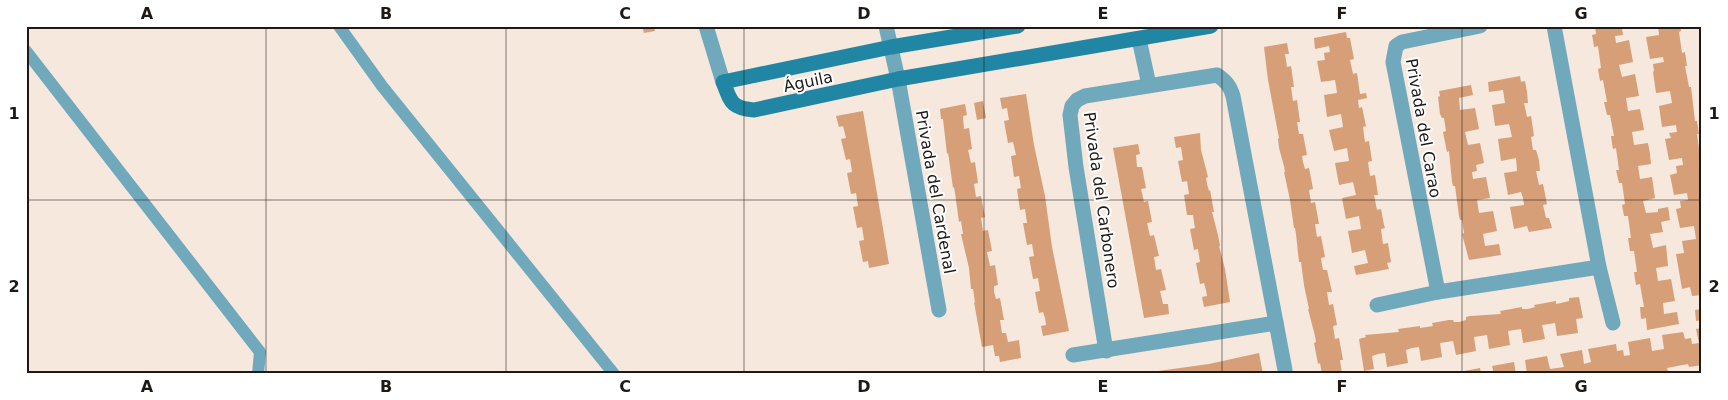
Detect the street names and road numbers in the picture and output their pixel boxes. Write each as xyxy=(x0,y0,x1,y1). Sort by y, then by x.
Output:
street label: Privada del Carao xyxy=(1402,57,1445,199)
street label: Águila xyxy=(782,67,835,96)
street label: Privada del Cardenal xyxy=(912,109,959,275)
street label: Privada del Carbonero xyxy=(1080,111,1123,289)

